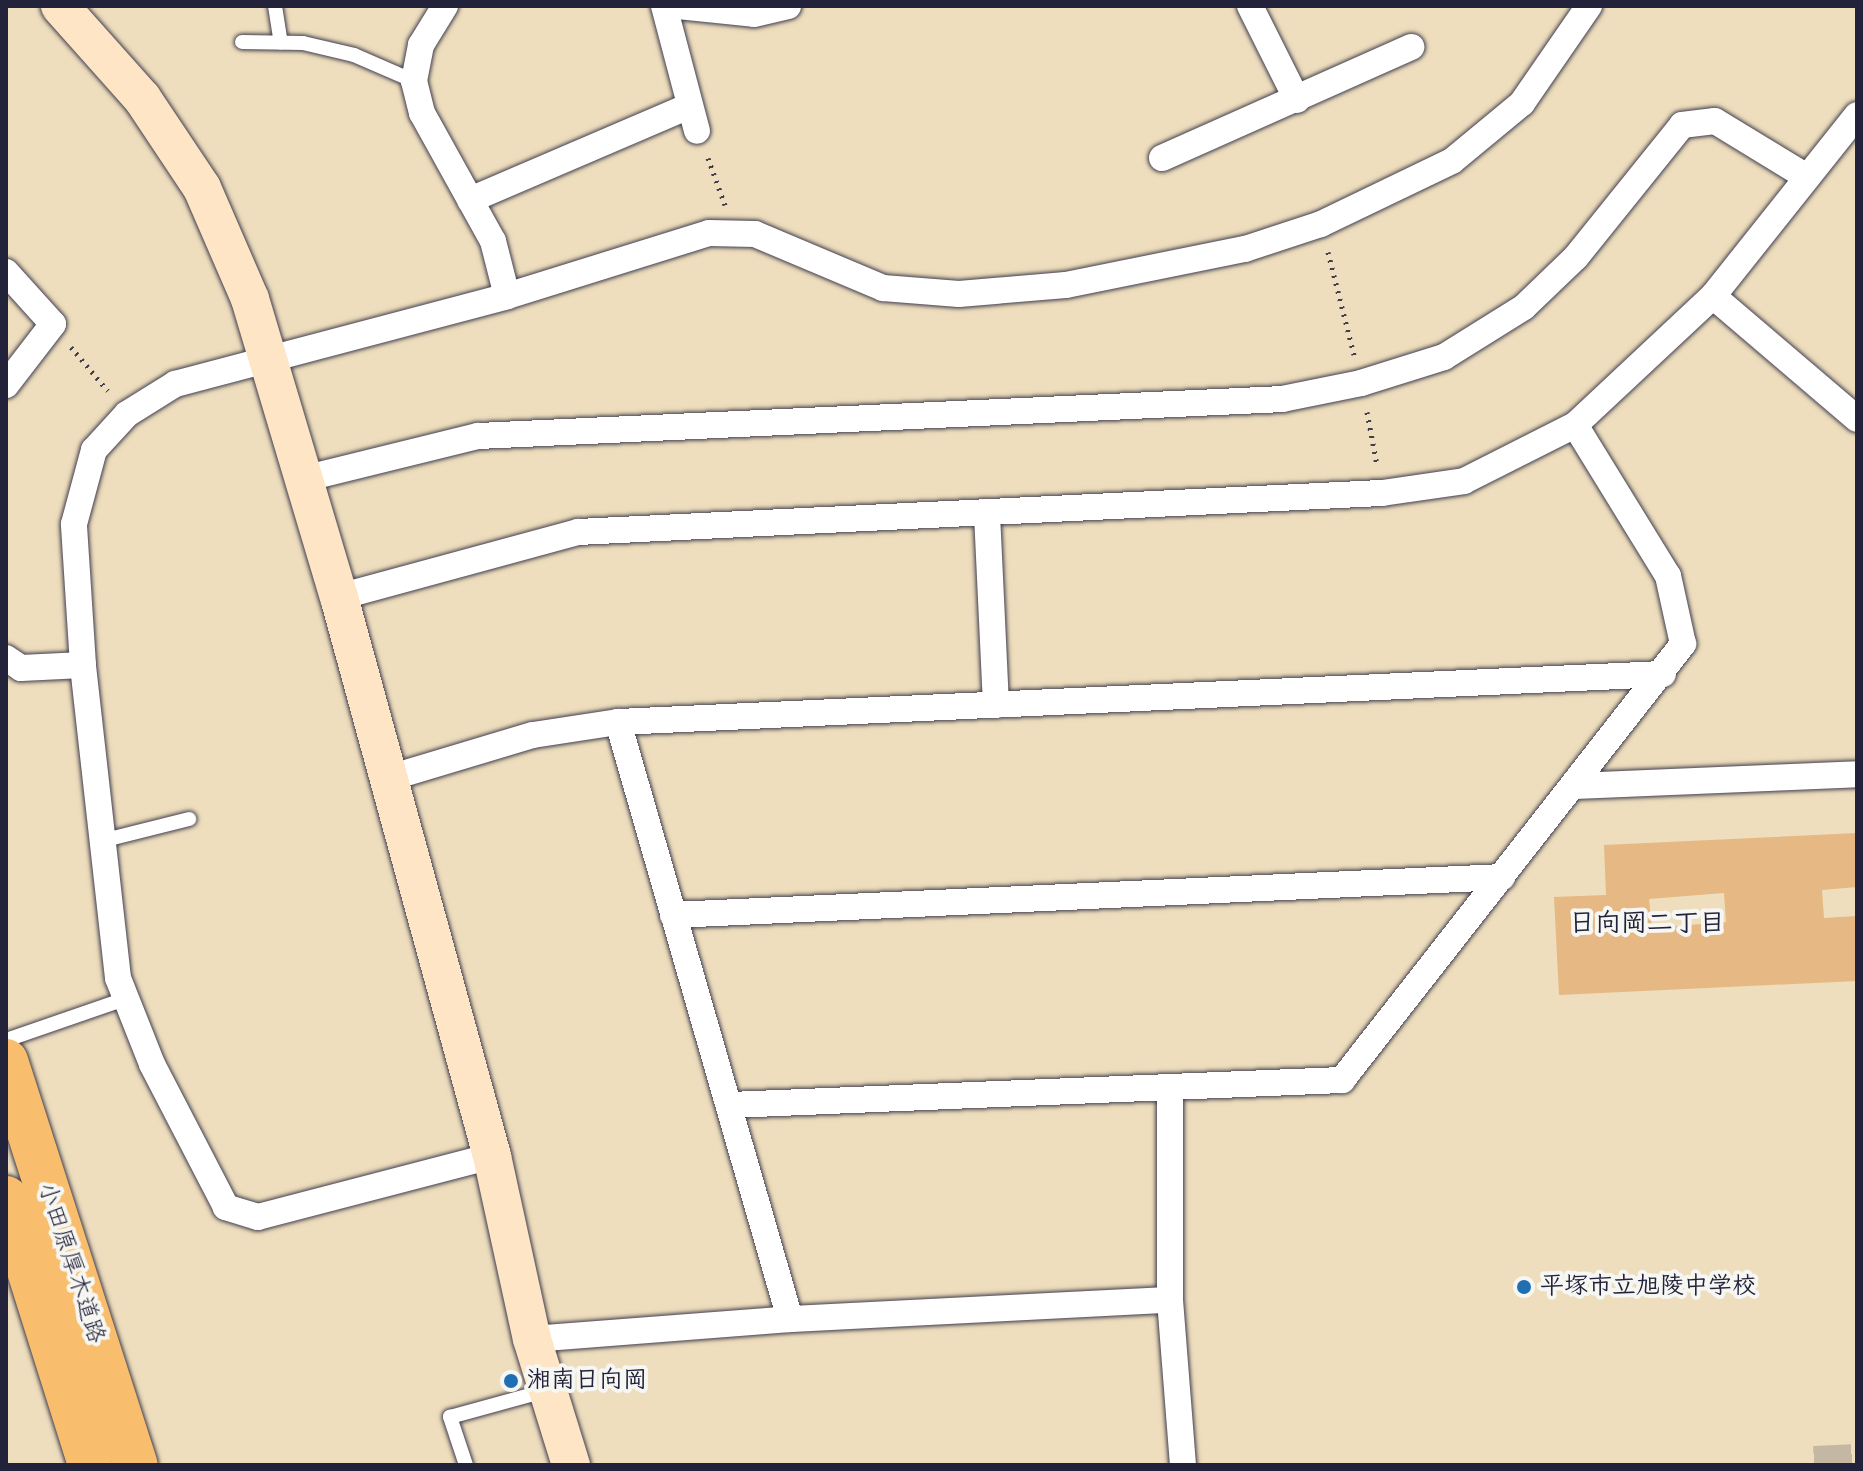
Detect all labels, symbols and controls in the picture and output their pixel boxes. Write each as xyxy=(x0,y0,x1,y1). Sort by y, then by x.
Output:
district label: 日向岡二丁目 xyxy=(1569,908,1725,940)
street label: 小田原厚木道路 xyxy=(31,1179,111,1347)
place label: 平塚市立旭陵中学校 xyxy=(1540,1273,1756,1301)
marker: 平塚市立旭陵中学校 xyxy=(1515,1278,1533,1296)
place label: 湘南日向岡 xyxy=(527,1367,647,1395)
marker: 湘南日向岡 xyxy=(502,1372,520,1390)

